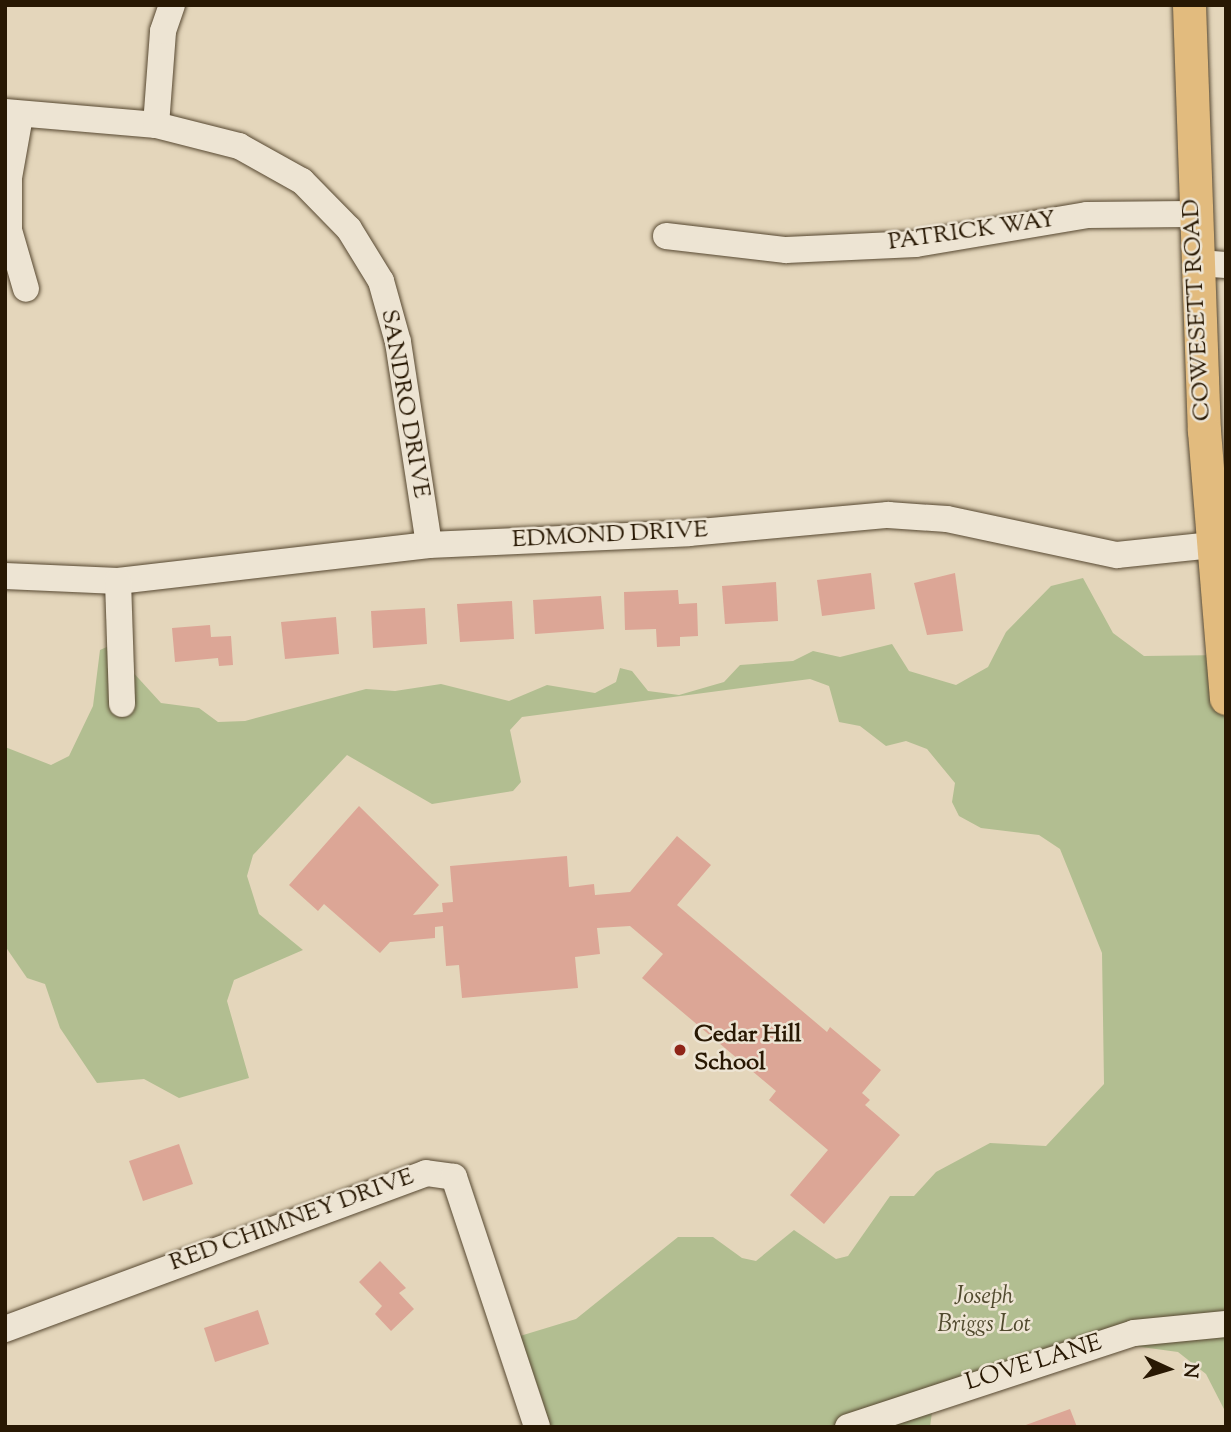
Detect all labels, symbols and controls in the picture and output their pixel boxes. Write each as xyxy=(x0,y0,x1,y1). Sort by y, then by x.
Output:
street label: COWESETT ROAD xyxy=(1178,198,1218,422)
street label: PATRICK WAY xyxy=(886,206,1058,258)
street label: SANDRO DRIVE xyxy=(373,307,435,501)
street label: EDMOND DRIVE xyxy=(511,516,709,556)
place label: Cedar Hill School xyxy=(694,1022,801,1078)
marker: Cedar Hill School xyxy=(672,1042,688,1058)
street label: RED CHIMNEY DRIVE xyxy=(166,1163,418,1279)
park label: Joseph Briggs Lot xyxy=(937,1284,1031,1340)
street label: LOVE LANE xyxy=(962,1330,1106,1398)
north arrow xyxy=(1133,1334,1203,1404)
text: N xyxy=(1175,1362,1203,1379)

